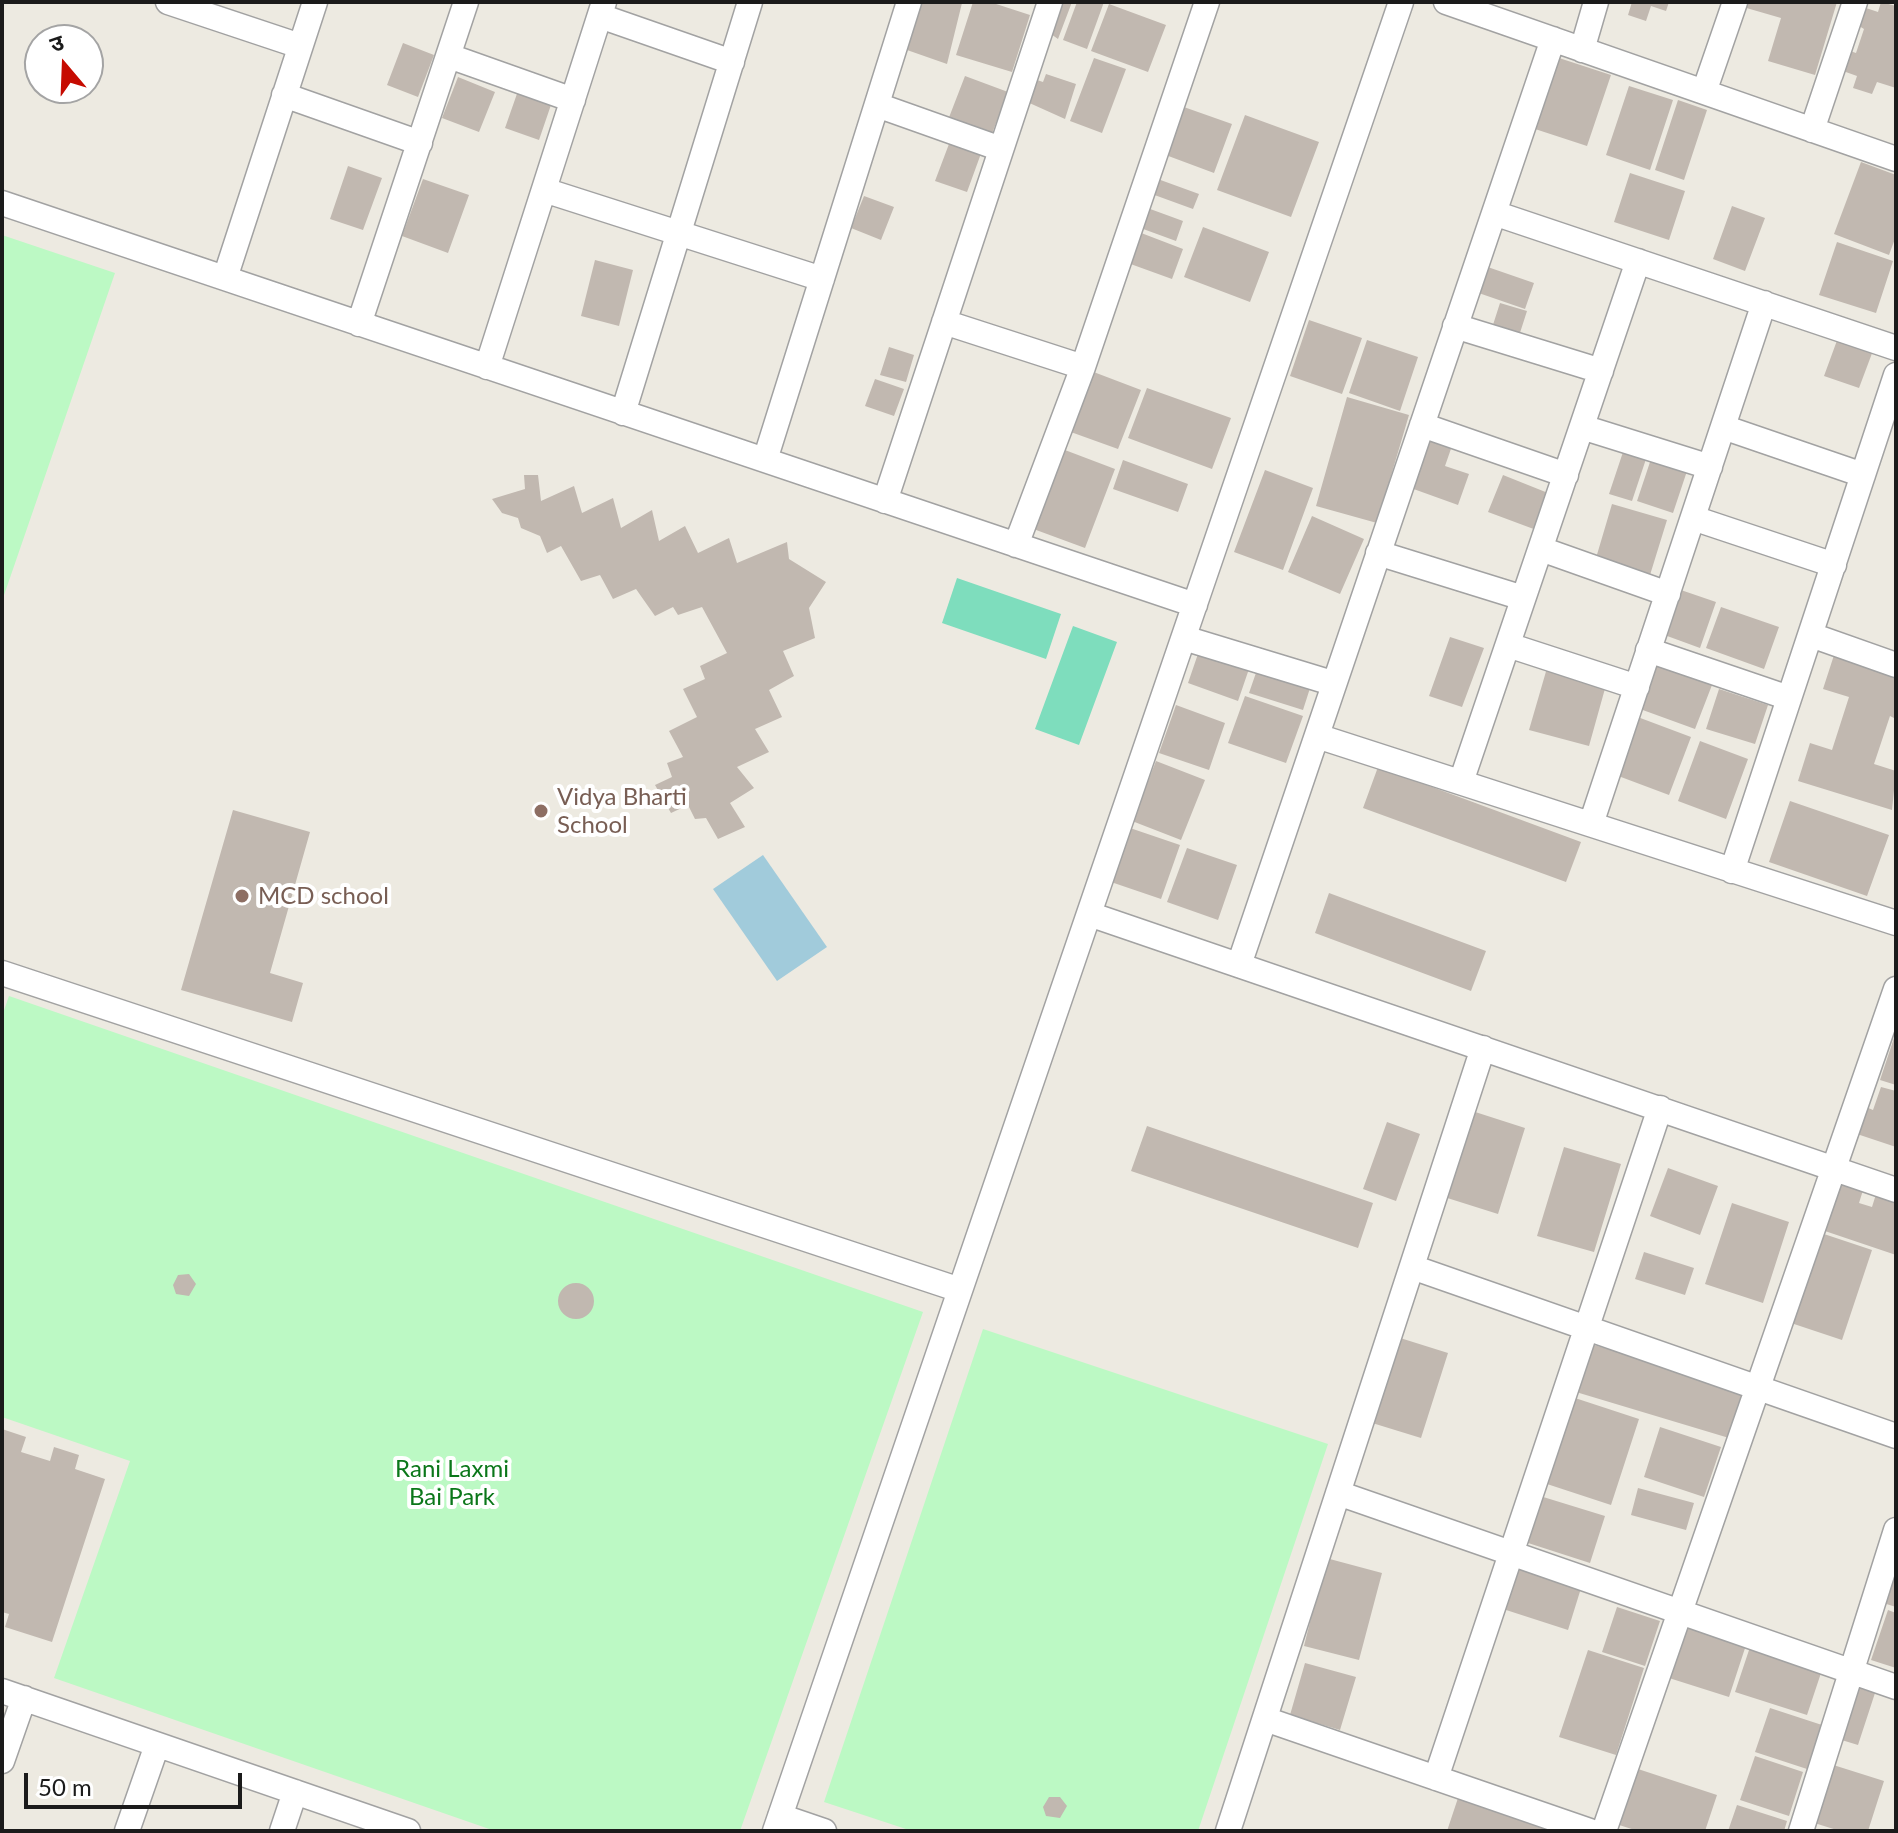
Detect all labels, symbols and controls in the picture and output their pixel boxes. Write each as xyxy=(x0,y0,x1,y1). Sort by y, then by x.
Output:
north arrow xyxy=(24,24,104,104)
text: उ xyxy=(46,28,67,58)
place label: Vidya Bharti School xyxy=(557,783,687,839)
marker: Vidya Bharti School xyxy=(532,802,550,820)
place label: MCD school xyxy=(258,882,389,910)
marker: MCD school xyxy=(233,887,251,905)
park label: Rani Laxmi Bai Park xyxy=(395,1455,509,1511)
scale bar xyxy=(28,1757,246,1807)
text: 50 m xyxy=(38,1772,92,1801)

